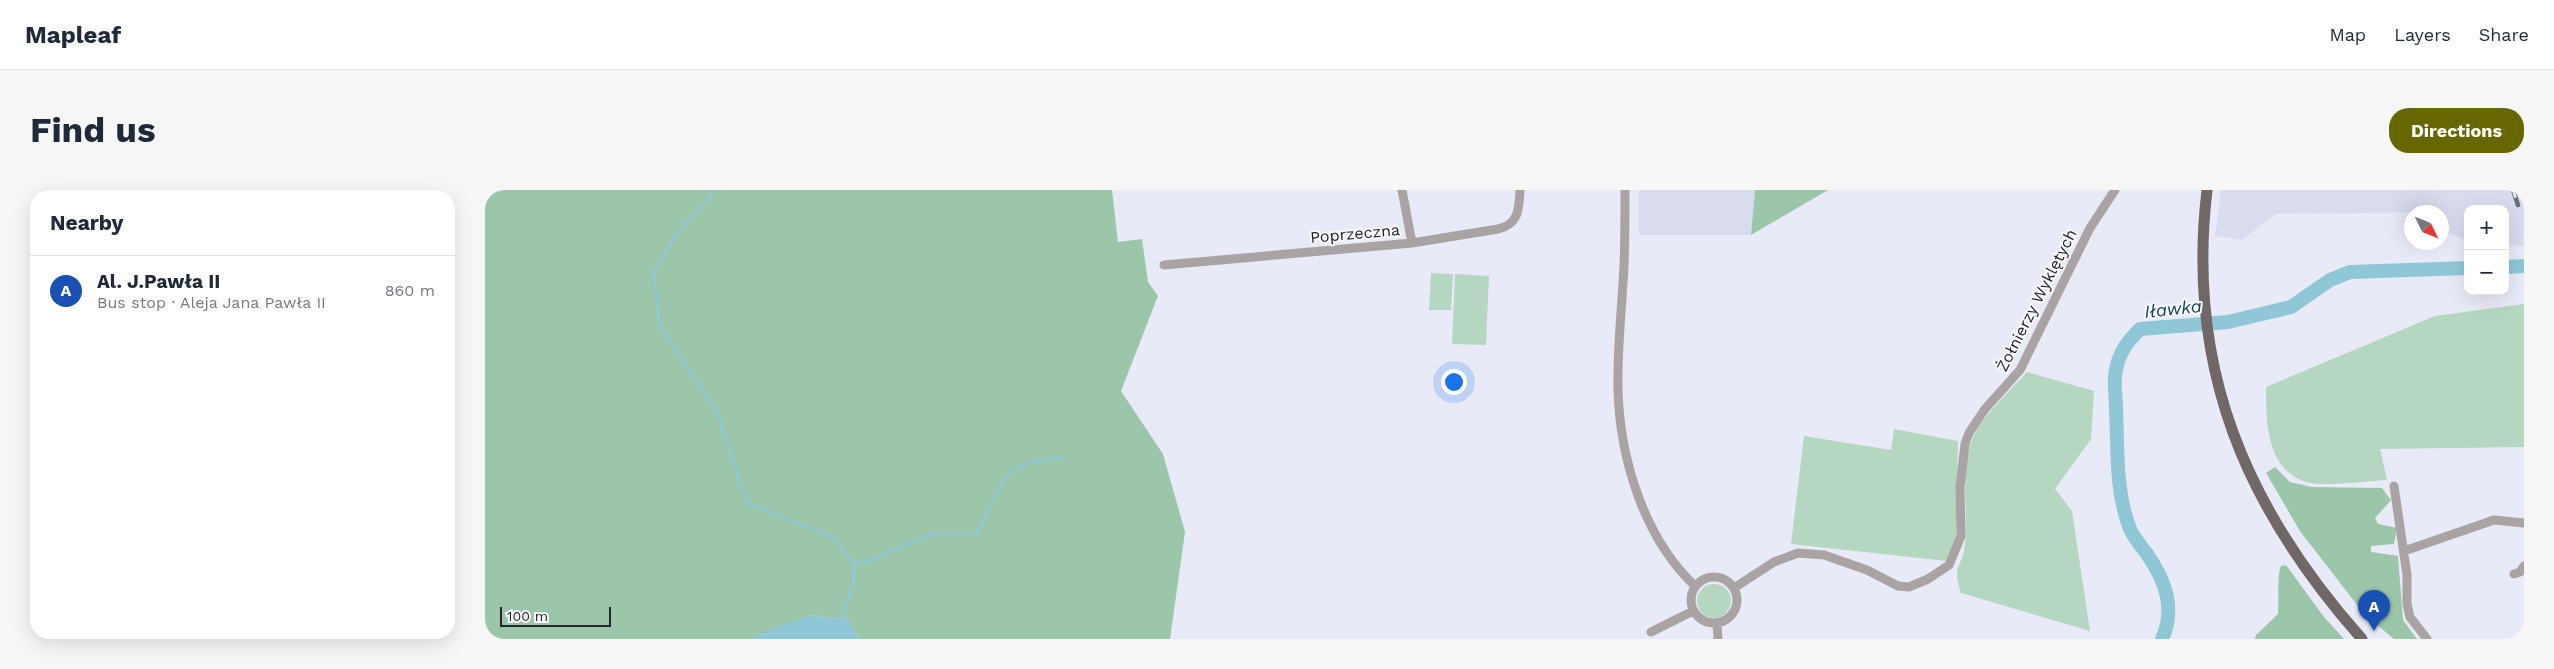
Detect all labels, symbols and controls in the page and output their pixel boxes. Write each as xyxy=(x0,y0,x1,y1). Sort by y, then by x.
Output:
text: Mapleaf xyxy=(25,21,121,49)
text: Map xyxy=(2329,24,2366,45)
text: Layers xyxy=(2394,24,2451,45)
text: Share xyxy=(2479,24,2529,45)
button: Directions xyxy=(2389,108,2524,153)
text: Find us xyxy=(30,109,156,151)
north arrow xyxy=(2404,205,2449,250)
map controls xyxy=(2464,205,2509,295)
button: + xyxy=(2464,205,2509,250)
text: Nearby xyxy=(50,210,123,235)
street label: Poprzeczna xyxy=(1309,220,1401,247)
street label: Żołnierzy Wyklętych xyxy=(1992,226,2081,375)
button: − xyxy=(2464,250,2509,295)
text: Al. J.Pawła II xyxy=(97,270,220,293)
text: A xyxy=(61,281,71,300)
text: 860 m xyxy=(385,281,435,300)
text: Bus stop · Aleja Jana Pawła II xyxy=(97,293,326,312)
water label: Iławka xyxy=(2143,295,2203,322)
your location xyxy=(1441,369,1467,395)
pin: A xyxy=(2358,590,2390,631)
scale bar xyxy=(500,604,611,627)
text: 100 m xyxy=(507,608,548,624)

